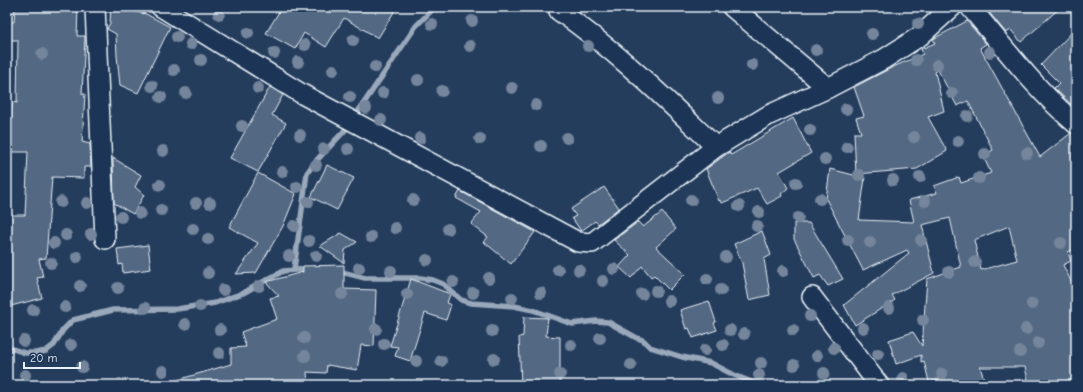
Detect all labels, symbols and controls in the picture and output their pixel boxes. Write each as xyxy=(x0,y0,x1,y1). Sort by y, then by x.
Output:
scale bar xyxy=(24,344,80,370)
text: 20 m xyxy=(30,351,58,365)

